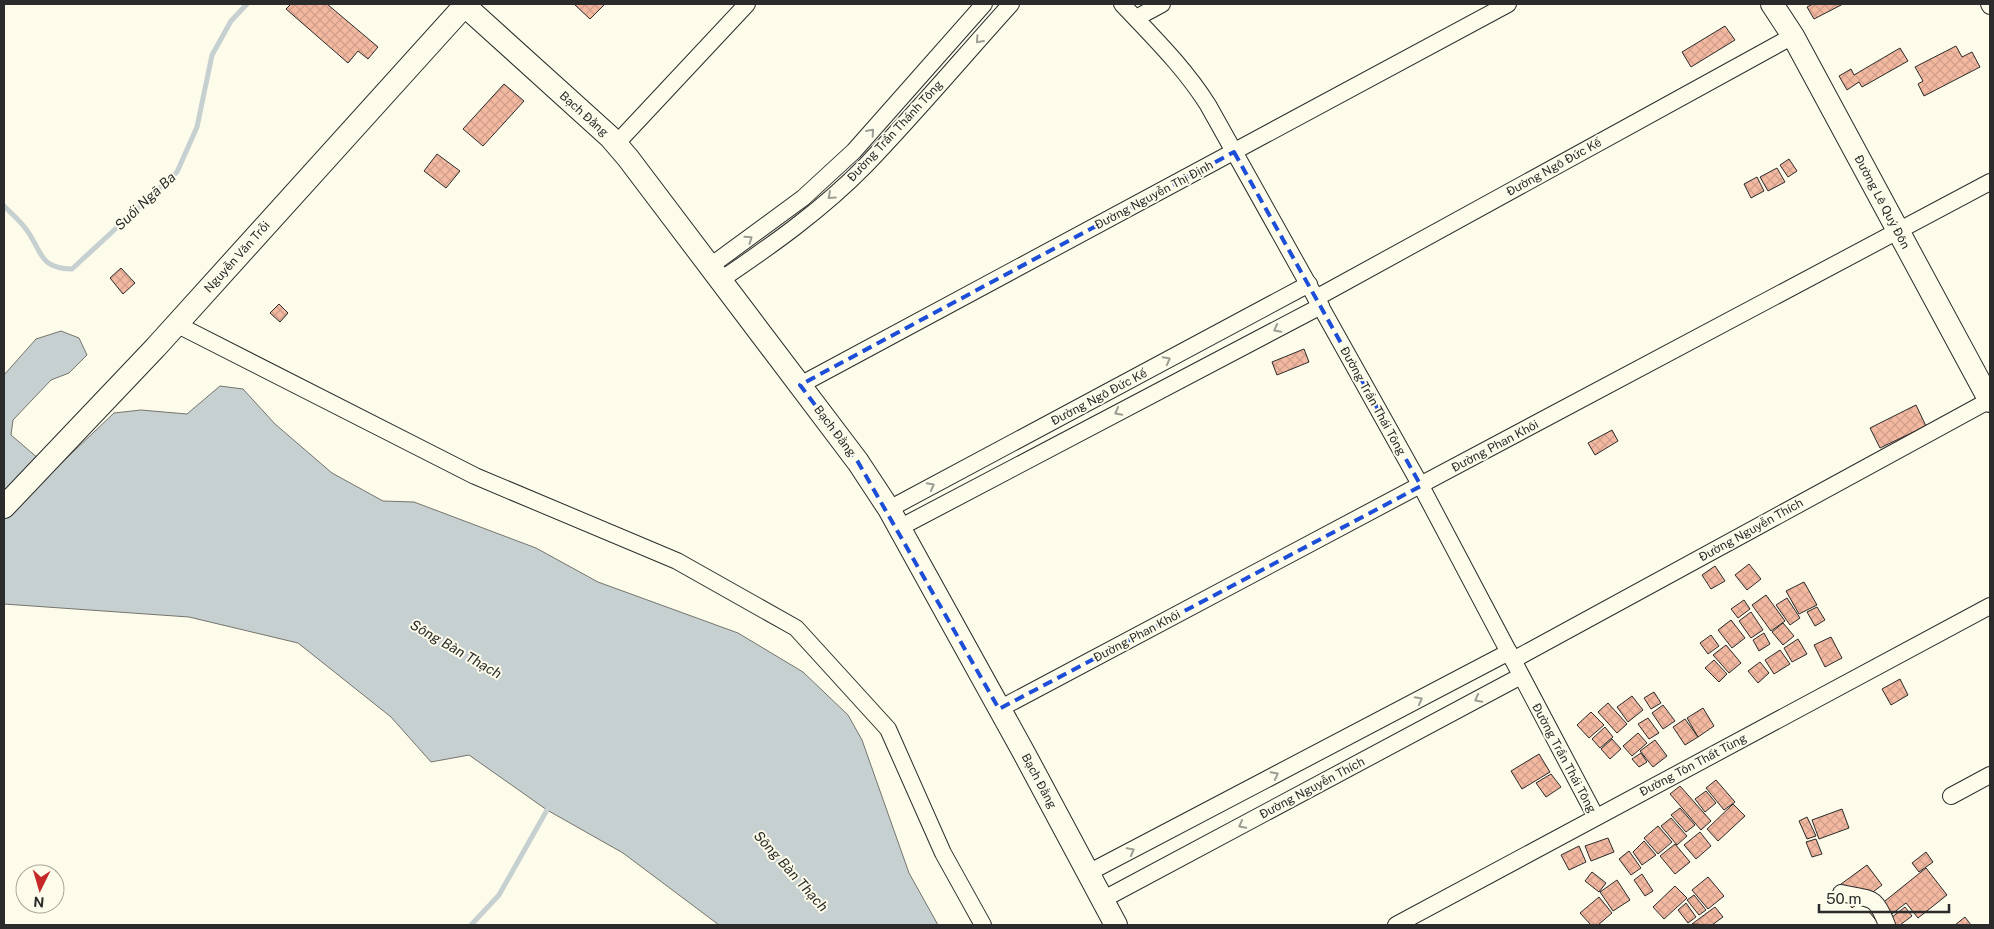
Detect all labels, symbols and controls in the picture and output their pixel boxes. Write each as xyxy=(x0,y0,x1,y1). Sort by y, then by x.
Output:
one-way arrow xyxy=(976,34,985,43)
street label: Đường Trần Thánh Tông xyxy=(844,78,946,184)
street label: Bạch Đằng xyxy=(557,89,611,139)
one-way arrow xyxy=(865,129,874,138)
street label: Đường Ngô Đức Kế xyxy=(1504,135,1604,199)
street label: Đường Lê Quý Đôn xyxy=(1851,153,1913,251)
street label: Đường Nguyễn Thị Định xyxy=(1092,158,1216,232)
water label: Suối Ngã Ba xyxy=(111,169,179,233)
one-way arrow xyxy=(828,190,837,199)
street label: Nguyễn Văn Trỗi xyxy=(201,218,273,295)
one-way arrow xyxy=(743,236,753,245)
one-way arrow xyxy=(1274,322,1283,332)
street label: Đường Trần Thái Tông xyxy=(1337,344,1409,458)
one-way arrow xyxy=(1162,356,1171,366)
street label: Đường Ngô Đức Kế xyxy=(1049,366,1149,428)
street label: Bạch Đằng xyxy=(811,403,859,459)
one-way arrow xyxy=(1114,406,1123,416)
street label: Đường Phan Khôi xyxy=(1449,417,1541,475)
one-way arrow xyxy=(926,482,935,492)
street label: Đường Nguyễn Thích xyxy=(1696,495,1806,564)
street label: Đường Phan Khôi xyxy=(1091,607,1183,665)
water label: Sông Bàn Thạch xyxy=(407,616,505,682)
one-way arrow xyxy=(1474,692,1483,702)
one-way arrow xyxy=(1414,696,1423,706)
street label: Đường Trần Thái Tông xyxy=(1529,701,1599,815)
street label: Đường Tôn Thất Tùng xyxy=(1637,731,1749,799)
street label: Bạch Đằng xyxy=(1019,751,1059,811)
street label: Đường Nguyễn Thích xyxy=(1257,754,1367,822)
one-way arrow xyxy=(1270,771,1279,781)
one-way arrow xyxy=(1239,819,1248,829)
water label: Sông Bàn Thạch xyxy=(751,827,831,915)
one-way arrow xyxy=(1126,847,1135,857)
north arrow xyxy=(15,864,65,914)
scale bar xyxy=(1819,882,1949,914)
text: 50 m xyxy=(1826,890,1861,907)
text: N xyxy=(33,894,45,910)

